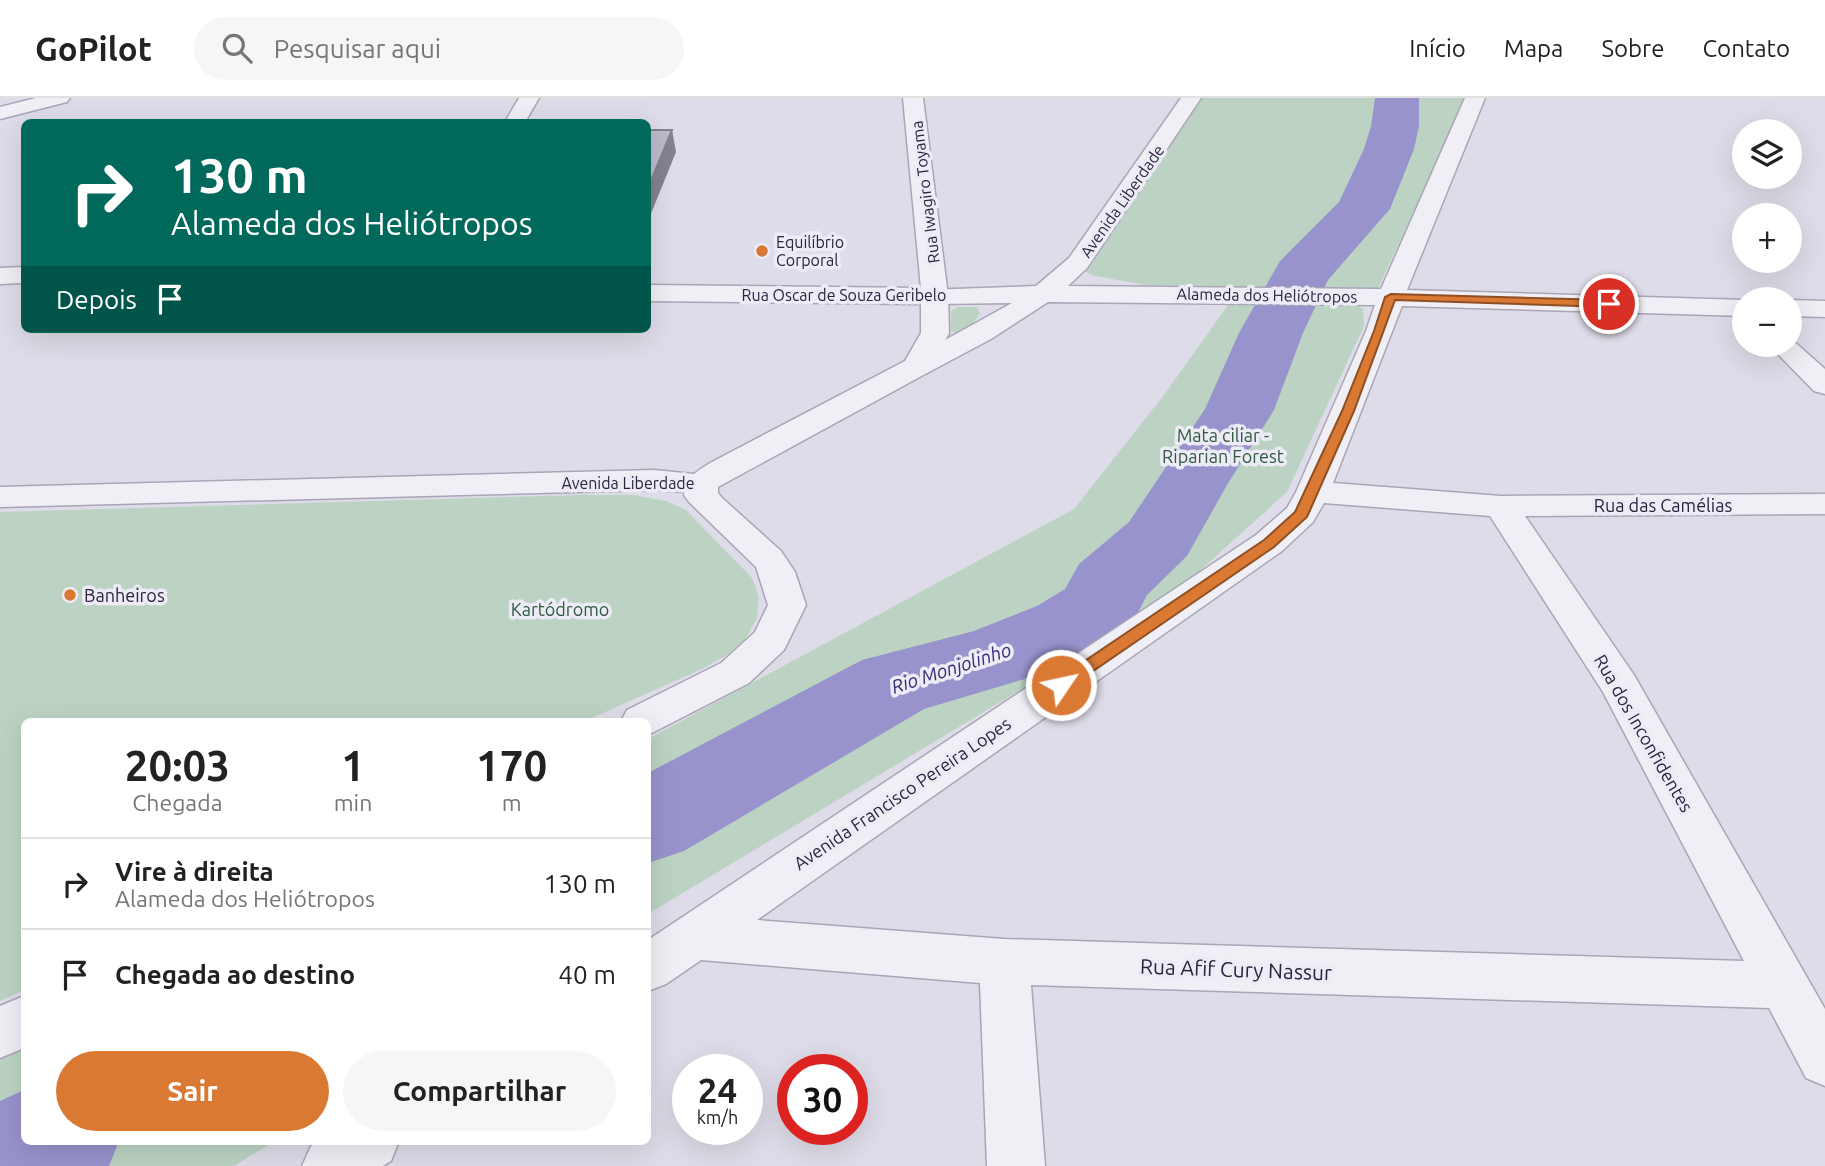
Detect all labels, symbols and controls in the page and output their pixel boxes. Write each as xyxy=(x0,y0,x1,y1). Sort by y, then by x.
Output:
search box xyxy=(194,17,684,80)
icon: search xyxy=(218,29,256,67)
text: GoPilot xyxy=(35,30,152,67)
text: Pesquisar aqui xyxy=(274,34,441,63)
text: Início xyxy=(1409,35,1466,62)
text: Mapa xyxy=(1504,35,1563,62)
text: Sobre xyxy=(1601,35,1664,62)
text: Contato xyxy=(1702,35,1790,62)
map controls xyxy=(1732,119,1802,357)
button: layers xyxy=(1732,119,1802,189)
street label: Rua Iwagiro Toyama xyxy=(907,120,943,264)
street label: Avenida Liberdade xyxy=(1076,141,1168,261)
icon: right xyxy=(56,147,147,238)
text: 130 m xyxy=(171,147,308,202)
button: + xyxy=(1732,203,1802,273)
text: Alameda dos Heliótropos xyxy=(171,205,533,241)
place label: Equilíbrio Corporal xyxy=(776,233,844,269)
marker: Equilíbrio Corporal xyxy=(754,243,770,259)
pin xyxy=(1579,274,1639,334)
icon: arrive xyxy=(151,280,189,318)
street label: Alameda dos Heliótropos xyxy=(1176,284,1358,306)
text: Depois xyxy=(56,285,137,314)
icon: arrive xyxy=(1590,285,1628,323)
street label: Rua Oscar de Souza Geribelo xyxy=(742,286,946,304)
button: − xyxy=(1732,287,1802,357)
park label: Mata ciliar - Riparian Forest xyxy=(1162,425,1284,466)
street label: Avenida Liberdade xyxy=(561,474,695,492)
street label: Rua das Camélias xyxy=(1594,495,1732,515)
place label: Banheiros xyxy=(84,585,165,605)
marker: Banheiros xyxy=(62,587,78,603)
park label: Kartódromo xyxy=(511,599,609,619)
water label: Rio Monjolinho xyxy=(888,638,1014,698)
position arrow xyxy=(1024,648,1098,722)
street label: Rua dos Inconfidentes xyxy=(1591,651,1697,816)
street label: Avenida Francisco Pereira Lopes xyxy=(790,713,1014,873)
text: 20:03 xyxy=(125,742,230,789)
text: 1 xyxy=(341,742,365,789)
text: 170 xyxy=(476,742,547,789)
text: Chegada xyxy=(132,790,222,815)
text: min xyxy=(334,790,372,815)
text: m xyxy=(502,790,522,815)
text: Vire à direita xyxy=(115,857,274,886)
icon: right xyxy=(56,865,94,903)
text: 130 m xyxy=(544,869,616,898)
text: Alameda dos Heliótropos xyxy=(115,886,375,911)
street label: Rua Afif Cury Nassur xyxy=(1140,954,1333,984)
icon: arrive xyxy=(56,956,94,994)
text: Chegada ao destino xyxy=(115,960,355,989)
text: 40 m xyxy=(558,960,616,989)
button: Sair xyxy=(56,1051,329,1131)
button: Compartilhar xyxy=(343,1051,616,1131)
speed limit sign: 30 xyxy=(777,1054,868,1145)
text: 24 xyxy=(698,1070,737,1110)
text: km/h xyxy=(697,1107,738,1127)

